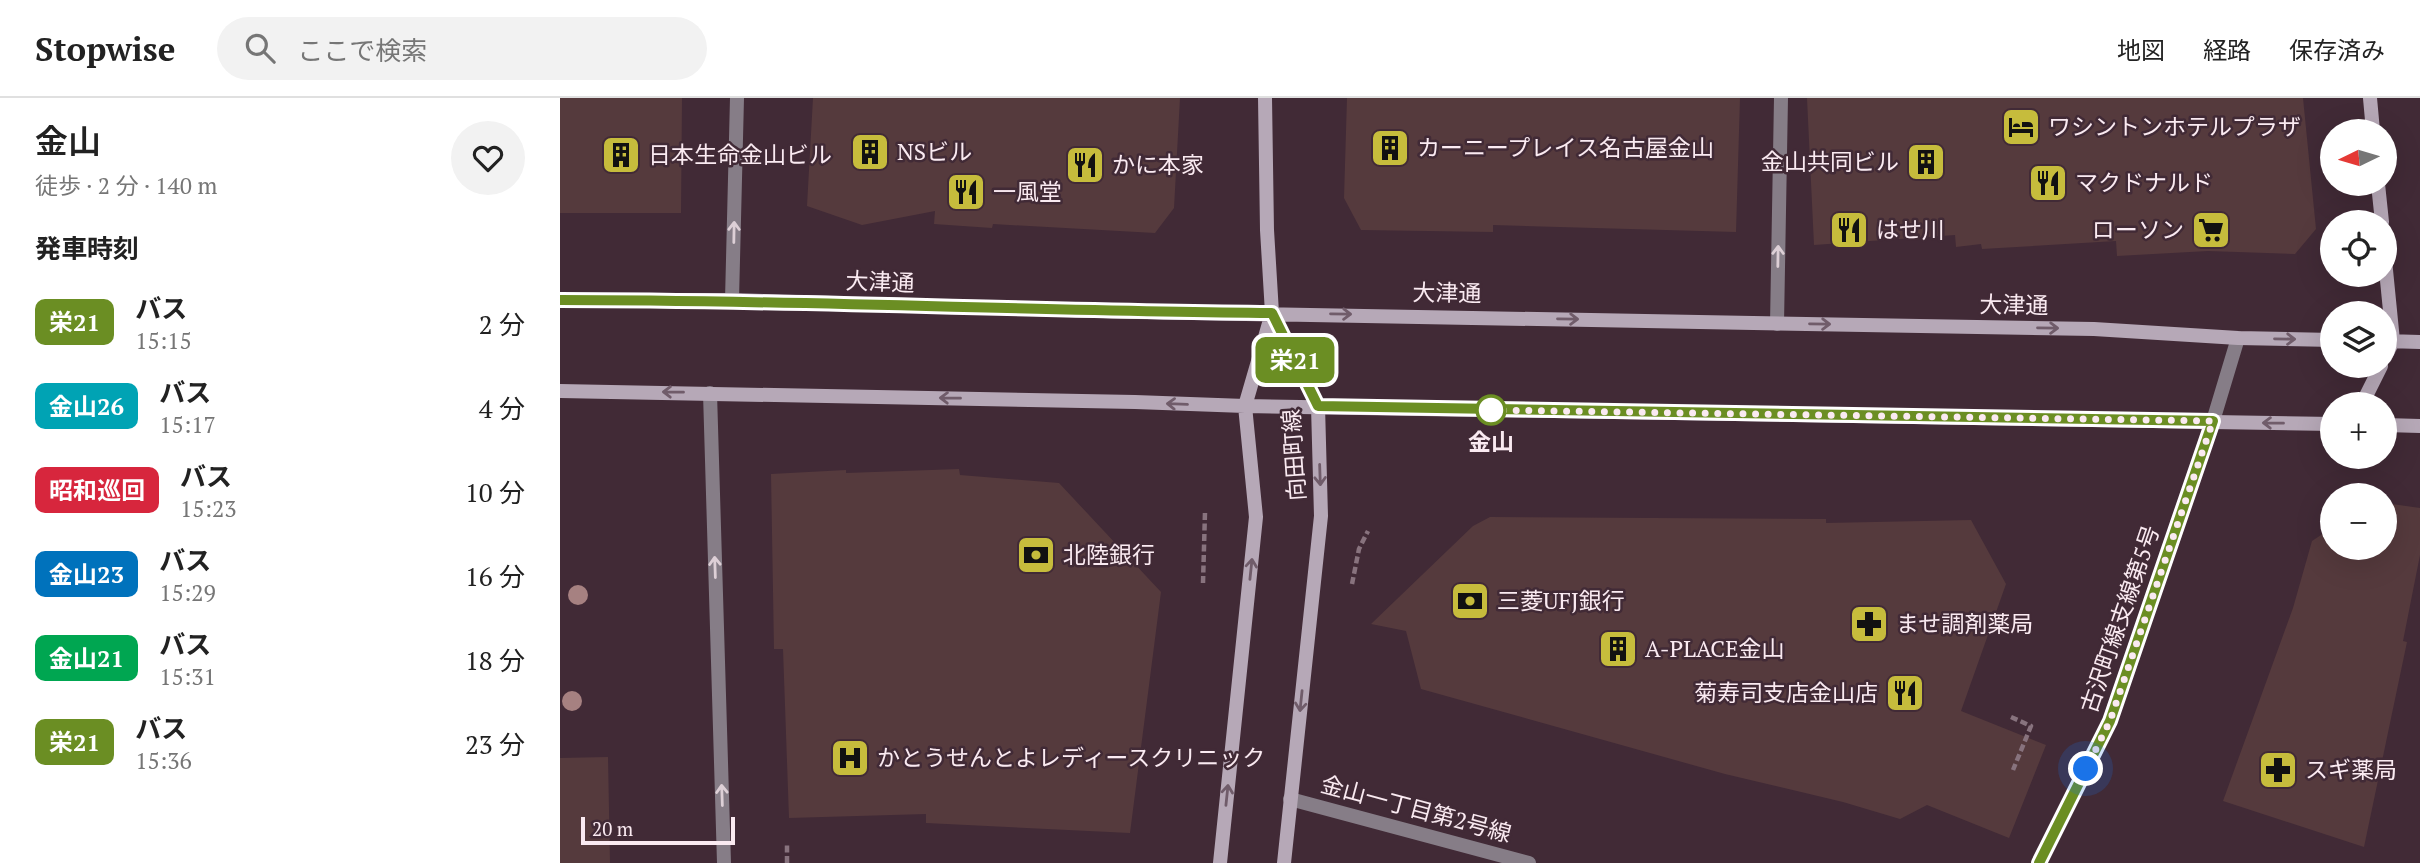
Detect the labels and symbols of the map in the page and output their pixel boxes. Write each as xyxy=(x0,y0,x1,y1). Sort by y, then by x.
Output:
hotel icon: ワシントンホテルプラザ xyxy=(2000,106,2042,148)
place label: ワシントンホテルプラザ xyxy=(2048,111,2301,142)
north arrow xyxy=(2320,119,2398,196)
building icon: カーニープレイス名古屋金山 xyxy=(1369,127,1411,169)
building icon: NSビル xyxy=(849,131,891,173)
place label: カーニープレイス名古屋金山 xyxy=(1417,132,1714,163)
building icon: 日本生命金山ビル xyxy=(600,134,642,176)
place label: NSビル xyxy=(897,136,972,167)
place label: 日本生命金山ビル xyxy=(648,139,832,170)
building icon: 金山共同ビル xyxy=(1905,141,1947,183)
restaurant icon: かに本家 xyxy=(1064,144,1106,186)
place label: 金山共同ビル xyxy=(1761,146,1899,177)
place label: かに本家 xyxy=(1112,149,1204,180)
restaurant icon: マクドナルド xyxy=(2027,162,2069,204)
place label: マクドナルド xyxy=(2075,167,2213,198)
restaurant icon: 一風堂 xyxy=(945,171,987,213)
place label: 一風堂 xyxy=(993,176,1062,207)
restaurant icon: はせ川 xyxy=(1828,209,1870,251)
supermarket icon: ローソン xyxy=(2190,209,2232,251)
place label: はせ川 xyxy=(1876,214,1945,245)
place label: ローソン xyxy=(2092,214,2184,245)
one-way arrow xyxy=(728,221,741,244)
one-way arrow xyxy=(1771,244,1785,267)
street label: 大津通 xyxy=(845,265,915,298)
street label: 大津通 xyxy=(1412,276,1482,309)
street label: 大津通 xyxy=(1979,288,2049,321)
one-way arrow xyxy=(1329,307,1352,321)
one-way arrow xyxy=(1556,312,1579,326)
one-way arrow xyxy=(1808,318,1831,331)
one-way arrow xyxy=(2036,321,2059,335)
one-way arrow xyxy=(2274,332,2297,346)
line badge: 栄21 xyxy=(1255,337,1335,383)
one-way arrow xyxy=(662,386,685,399)
one-way arrow xyxy=(939,391,962,405)
marker: 金山 xyxy=(1476,395,1506,425)
one-way arrow xyxy=(1166,397,1189,410)
street label: 向田町線 xyxy=(1275,408,1312,502)
one-way arrow xyxy=(2261,416,2284,429)
place label: 金山 xyxy=(1468,426,1514,457)
one-way arrow xyxy=(1313,463,1326,486)
street label: 古沢町線支線第5号 xyxy=(2073,521,2166,717)
bank icon: 北陸銀行 xyxy=(1015,534,1057,576)
place label: 北陸銀行 xyxy=(1063,539,1155,570)
one-way arrow xyxy=(709,556,722,579)
one-way arrow xyxy=(1244,558,1257,581)
bank icon: 三菱UFJ銀行 xyxy=(1449,580,1491,622)
place label: 三菱UFJ銀行 xyxy=(1497,585,1625,616)
pharmacy icon: ませ調剤薬局 xyxy=(1848,603,1890,645)
place label: ませ調剤薬局 xyxy=(1896,608,2033,639)
building icon: A-PLACE金山 xyxy=(1597,628,1639,670)
place label: A-PLACE金山 xyxy=(1645,633,1785,664)
restaurant icon: 菊寿司支店金山店 xyxy=(1884,672,1926,714)
place label: 菊寿司支店金山店 xyxy=(1694,677,1878,708)
one-way arrow xyxy=(1294,689,1307,712)
hospital icon: かとうせんとよレディースクリニック xyxy=(829,737,871,779)
place label: かとうせんとよレディースクリニック xyxy=(877,742,1265,773)
pharmacy icon: スギ薬局 xyxy=(2257,749,2299,791)
your location xyxy=(2068,751,2103,786)
place label: スギ薬局 xyxy=(2305,754,2397,785)
street label: 金山一丁目第2号線 xyxy=(1317,768,1515,849)
one-way arrow xyxy=(715,784,728,807)
one-way arrow xyxy=(1220,784,1233,807)
scale bar xyxy=(581,814,735,846)

